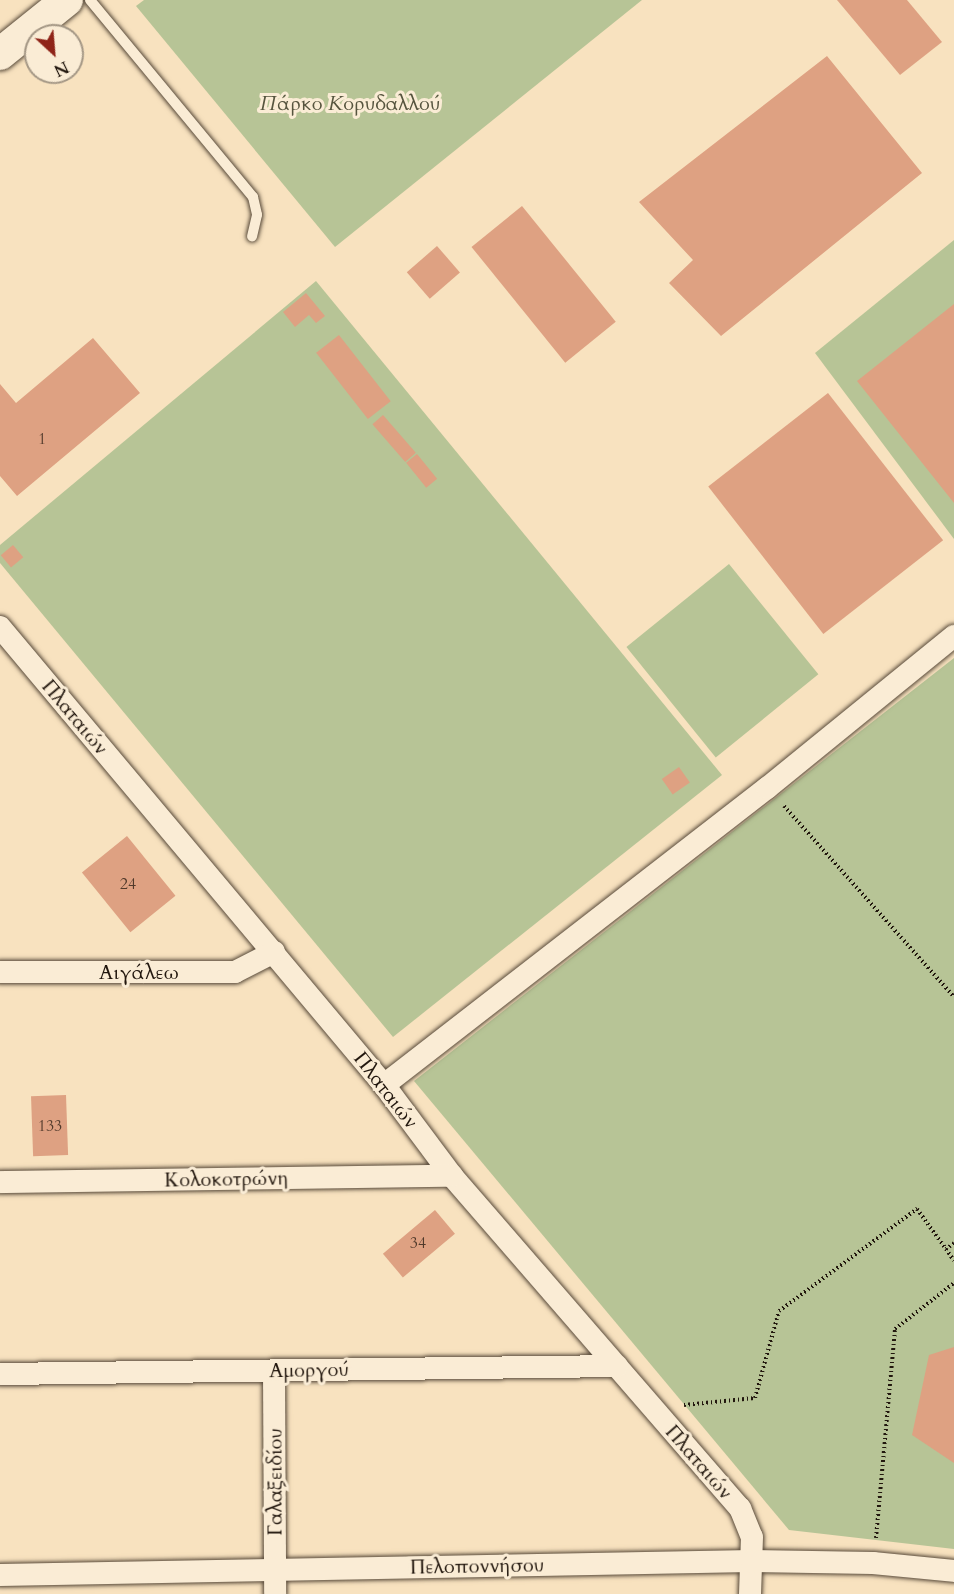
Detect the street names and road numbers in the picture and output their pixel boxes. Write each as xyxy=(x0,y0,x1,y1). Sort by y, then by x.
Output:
street label: Πλαταιών xyxy=(37,675,113,759)
street label: Αιγάλεω xyxy=(99,960,179,984)
street label: Πλαταιών xyxy=(349,1047,423,1133)
street label: Κολοκοτρώνη xyxy=(164,1166,288,1192)
street label: Αμοργού xyxy=(269,1357,349,1383)
street label: Πλαταιών xyxy=(660,1420,738,1504)
street label: Γαλαξειδίου xyxy=(263,1428,287,1536)
street label: Πελοποννήσου xyxy=(410,1553,544,1579)

